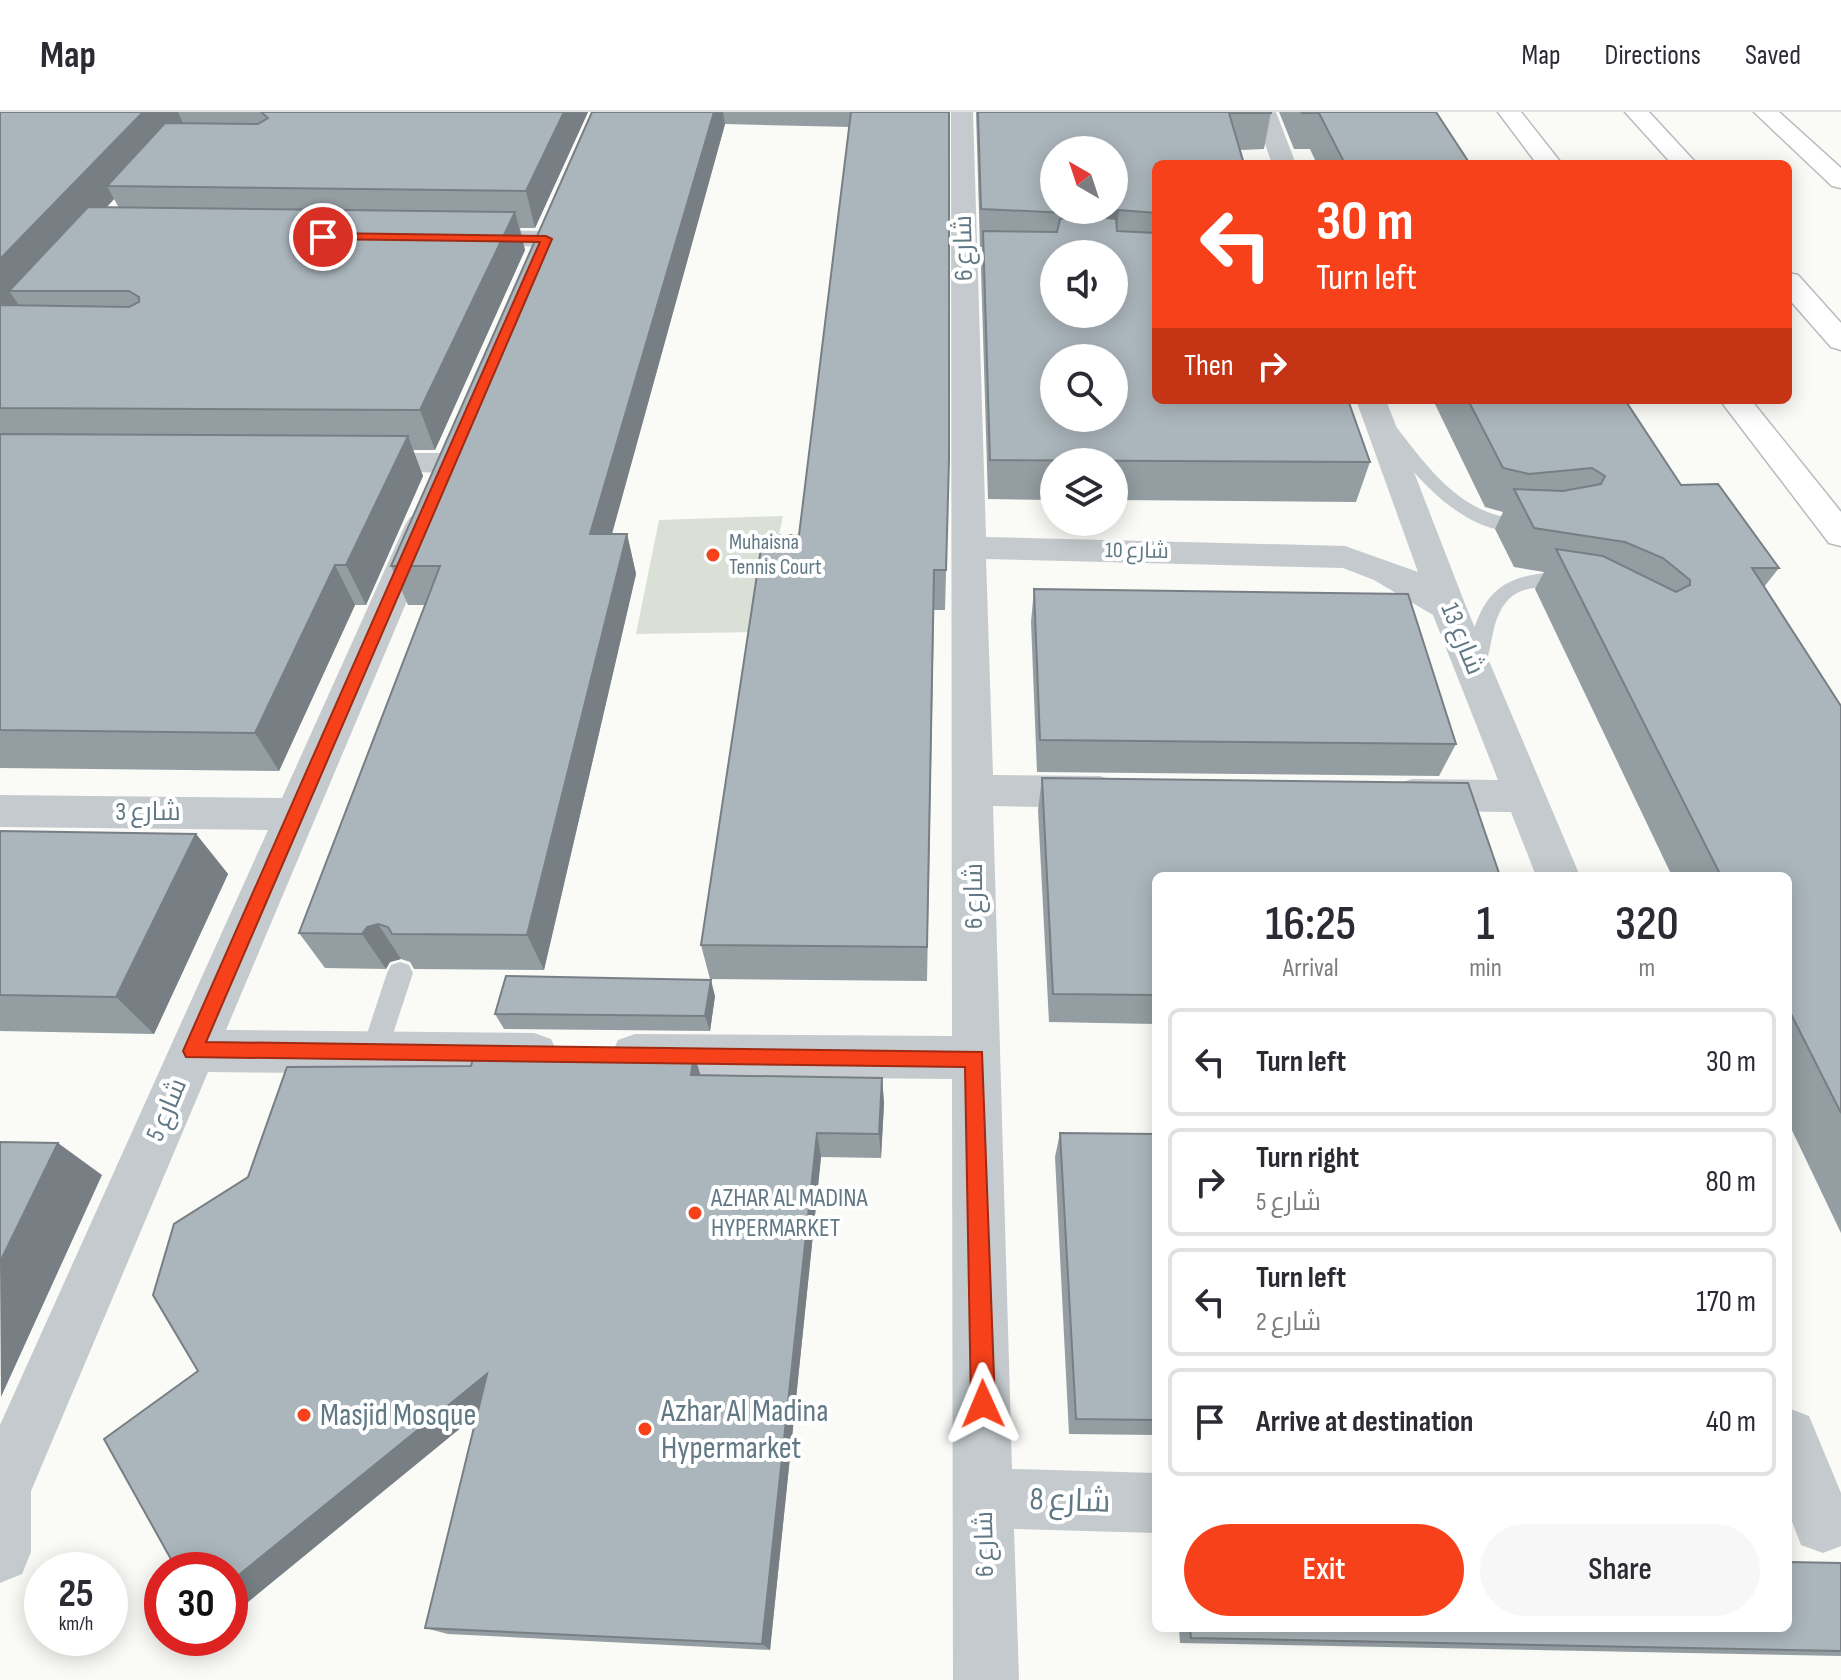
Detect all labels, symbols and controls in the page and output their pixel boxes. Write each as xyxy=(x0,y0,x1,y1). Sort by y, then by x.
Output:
text: Map xyxy=(40,33,96,78)
text: Map xyxy=(1522,39,1561,72)
text: Directions xyxy=(1605,39,1701,72)
text: Saved xyxy=(1745,39,1801,72)
north arrow xyxy=(1040,136,1128,224)
map controls xyxy=(1040,136,1128,536)
text: 30 m xyxy=(1316,189,1414,256)
icon: left xyxy=(1184,192,1288,296)
pin xyxy=(289,203,357,271)
icon: arrive xyxy=(301,215,345,259)
street label: شارع 6 xyxy=(948,215,980,281)
button: sound xyxy=(1040,240,1128,328)
text: Turn left xyxy=(1316,257,1417,300)
button: search xyxy=(1040,344,1128,432)
icon: right xyxy=(1250,344,1294,388)
text: Then xyxy=(1184,348,1234,384)
button: layers xyxy=(1040,448,1128,536)
place label: Muhaisna Tennis Court xyxy=(729,529,822,581)
street label: شارع 10 xyxy=(1105,537,1169,565)
marker: Muhaisna Tennis Court xyxy=(704,546,722,564)
street label: شارع 13 xyxy=(1434,599,1490,679)
street label: شارع 3 xyxy=(115,797,181,828)
street label: شارع 6 xyxy=(959,863,990,929)
text: 16:25 xyxy=(1265,896,1356,953)
text: 1 xyxy=(1477,896,1494,953)
text: 320 xyxy=(1615,896,1679,953)
text: Arrival xyxy=(1283,953,1339,984)
text: min xyxy=(1469,953,1502,984)
text: m xyxy=(1639,953,1655,984)
icon: left xyxy=(1188,1040,1232,1084)
text: Turn left xyxy=(1256,1044,1346,1080)
text: 30 m xyxy=(1706,1044,1756,1080)
street label: شارع 5 xyxy=(140,1074,194,1146)
text: Turn right xyxy=(1256,1140,1359,1176)
icon: right xyxy=(1188,1160,1232,1204)
text: 80 m xyxy=(1705,1164,1756,1200)
place label: AZHAR AL MADINA HYPERMARKET xyxy=(710,1183,869,1244)
text: شارع 5 xyxy=(1256,1187,1321,1218)
marker: AZHAR AL MADINA HYPERMARKET xyxy=(686,1204,704,1222)
text: Turn left xyxy=(1256,1260,1346,1296)
icon: left xyxy=(1188,1280,1232,1324)
text: 170 m xyxy=(1696,1284,1756,1320)
text: شارع 2 xyxy=(1256,1307,1321,1338)
position arrow xyxy=(941,1362,1025,1446)
place label: Azhar Al Madina Hypermarket xyxy=(660,1392,829,1468)
place label: Masjid Mosque xyxy=(320,1396,476,1435)
icon: arrive xyxy=(1188,1400,1232,1444)
text: Arrive at destination xyxy=(1256,1404,1473,1440)
text: 40 m xyxy=(1706,1404,1756,1440)
marker: Masjid Mosque xyxy=(295,1406,313,1424)
marker: Azhar Al Madina Hypermarket xyxy=(636,1420,654,1438)
street label: شارع 8 xyxy=(1029,1480,1111,1523)
street label: شارع 6 xyxy=(969,1511,1001,1577)
button: Exit xyxy=(1184,1524,1464,1616)
button: Share xyxy=(1480,1524,1760,1616)
speed limit sign: 30 xyxy=(144,1552,248,1656)
text: 25 xyxy=(58,1570,94,1618)
text: km/h xyxy=(59,1612,93,1636)

